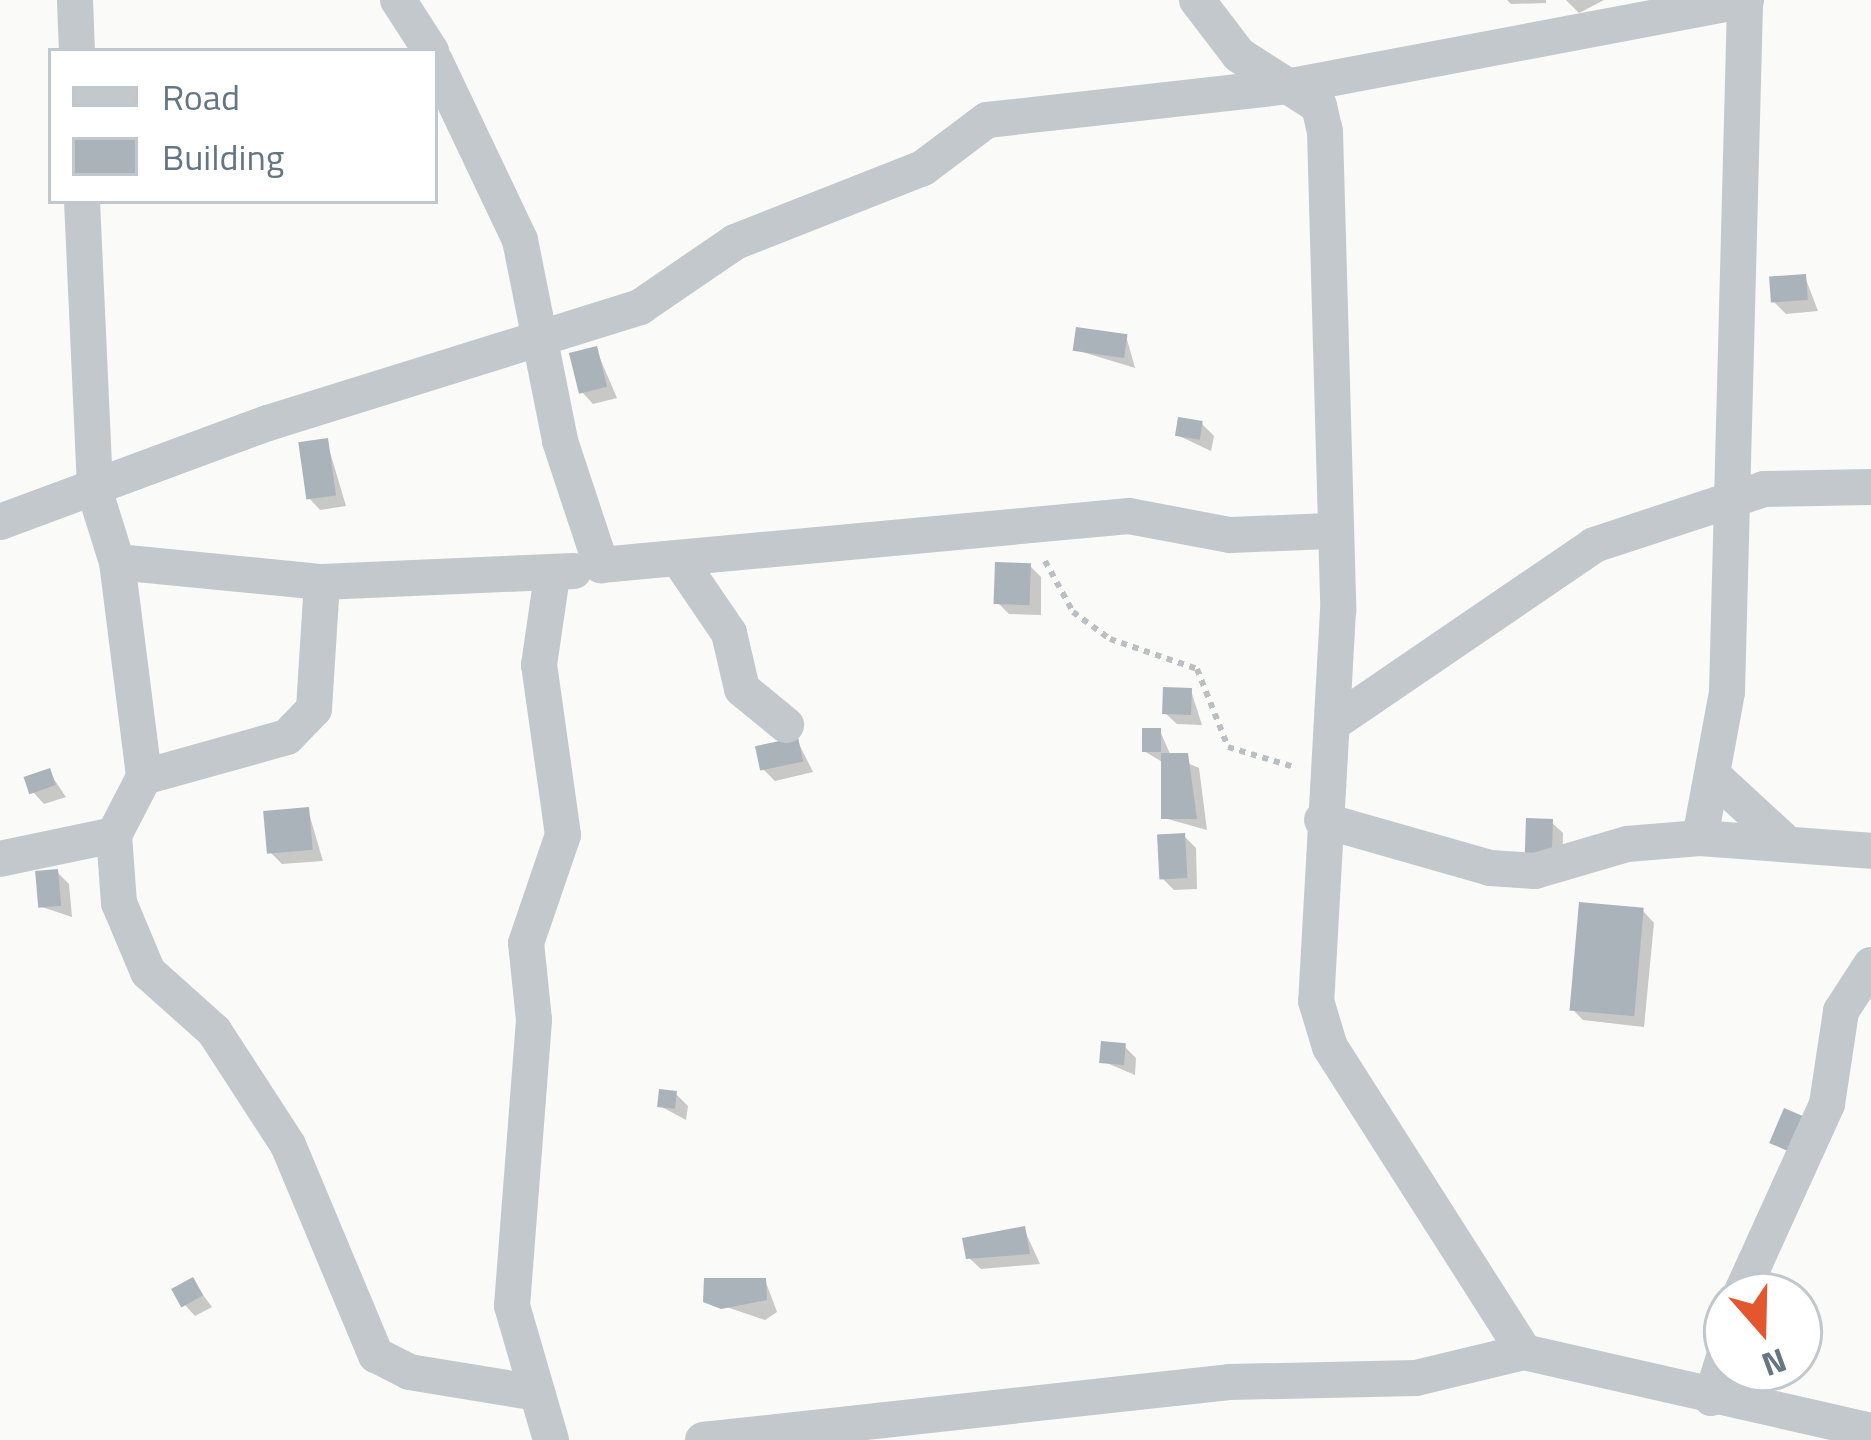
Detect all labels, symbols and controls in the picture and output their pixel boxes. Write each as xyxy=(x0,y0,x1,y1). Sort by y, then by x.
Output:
legend xyxy=(48,48,438,204)
text: Road xyxy=(162,69,240,124)
text: Building xyxy=(162,129,284,184)
north arrow xyxy=(1703,1272,1823,1392)
text: N xyxy=(1755,1336,1794,1390)

